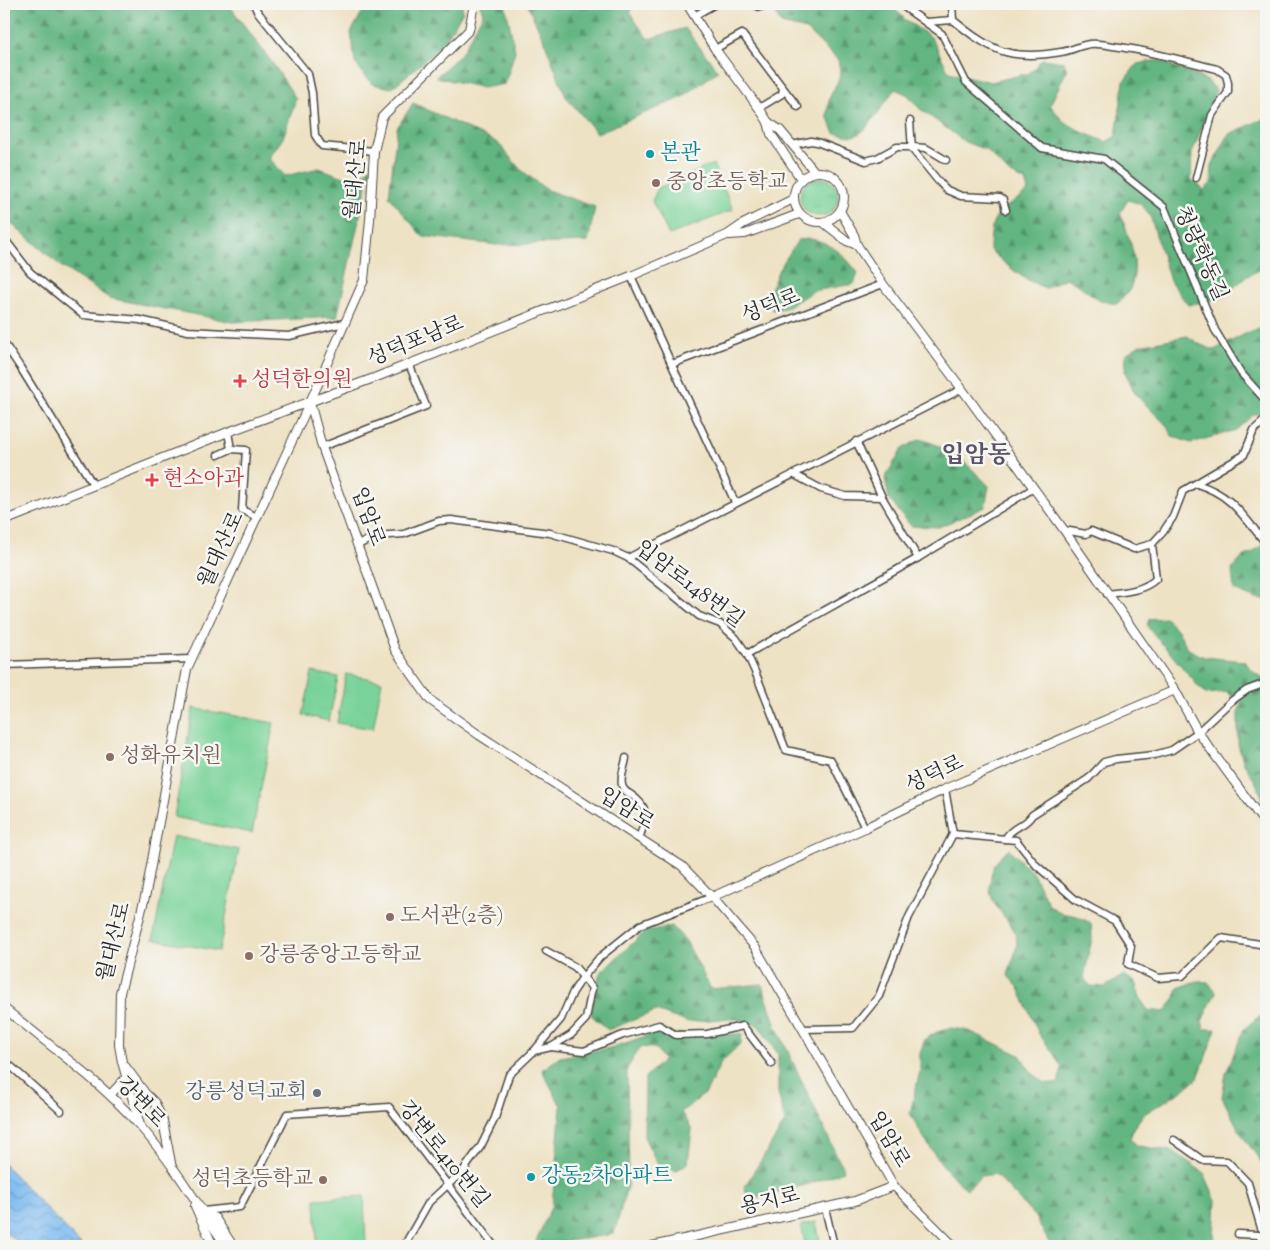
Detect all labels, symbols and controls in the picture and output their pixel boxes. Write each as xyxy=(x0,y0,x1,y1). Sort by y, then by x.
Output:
street label: 월대산로 xyxy=(338,137,376,221)
place label: 본관 xyxy=(660,139,701,169)
marker: 본관 xyxy=(644,148,656,160)
place label: 중앙초등학교 xyxy=(666,168,788,198)
marker: 중앙초등학교 xyxy=(650,177,662,189)
street label: 청량학동길 xyxy=(1166,202,1234,306)
street label: 성덕로 xyxy=(737,282,805,332)
street label: 성덕포남로 xyxy=(363,309,469,375)
place label: 성덕한의원 xyxy=(251,366,352,396)
marker: 성덕한의원 xyxy=(233,374,247,388)
district label: 입암동 xyxy=(941,439,1011,473)
place label: 현소아과 xyxy=(163,465,245,495)
marker: 현소아과 xyxy=(145,473,159,487)
street label: 입암로 xyxy=(342,483,392,551)
street label: 월대산로 xyxy=(191,507,253,593)
street label: 입암로148번길 xyxy=(628,534,750,636)
place label: 성화유치원 xyxy=(120,742,221,772)
street label: 성덕로 xyxy=(901,749,969,801)
marker: 성화유치원 xyxy=(104,751,116,763)
street label: 입암로 xyxy=(592,781,660,839)
street label: 월대산로 xyxy=(91,899,139,985)
place label: 도서관(2층) xyxy=(400,902,504,932)
marker: 도서관(2층) xyxy=(384,911,396,923)
place label: 강릉중앙고등학교 xyxy=(259,941,421,971)
marker: 강릉중앙고등학교 xyxy=(243,950,255,962)
street label: 강변로 xyxy=(108,1071,172,1135)
place label: 강릉성덕교회 xyxy=(185,1078,307,1108)
marker: 강릉성덕교회 xyxy=(311,1087,323,1099)
street label: 강변로410번길 xyxy=(390,1095,496,1215)
street label: 입암로 xyxy=(860,1106,916,1174)
place label: 강동2차아파트 xyxy=(541,1162,673,1192)
place label: 성덕초등학교 xyxy=(191,1165,313,1195)
marker: 강동2차아파트 xyxy=(525,1171,537,1183)
marker: 성덕초등학교 xyxy=(317,1174,329,1186)
street label: 용지로 xyxy=(737,1181,803,1223)

